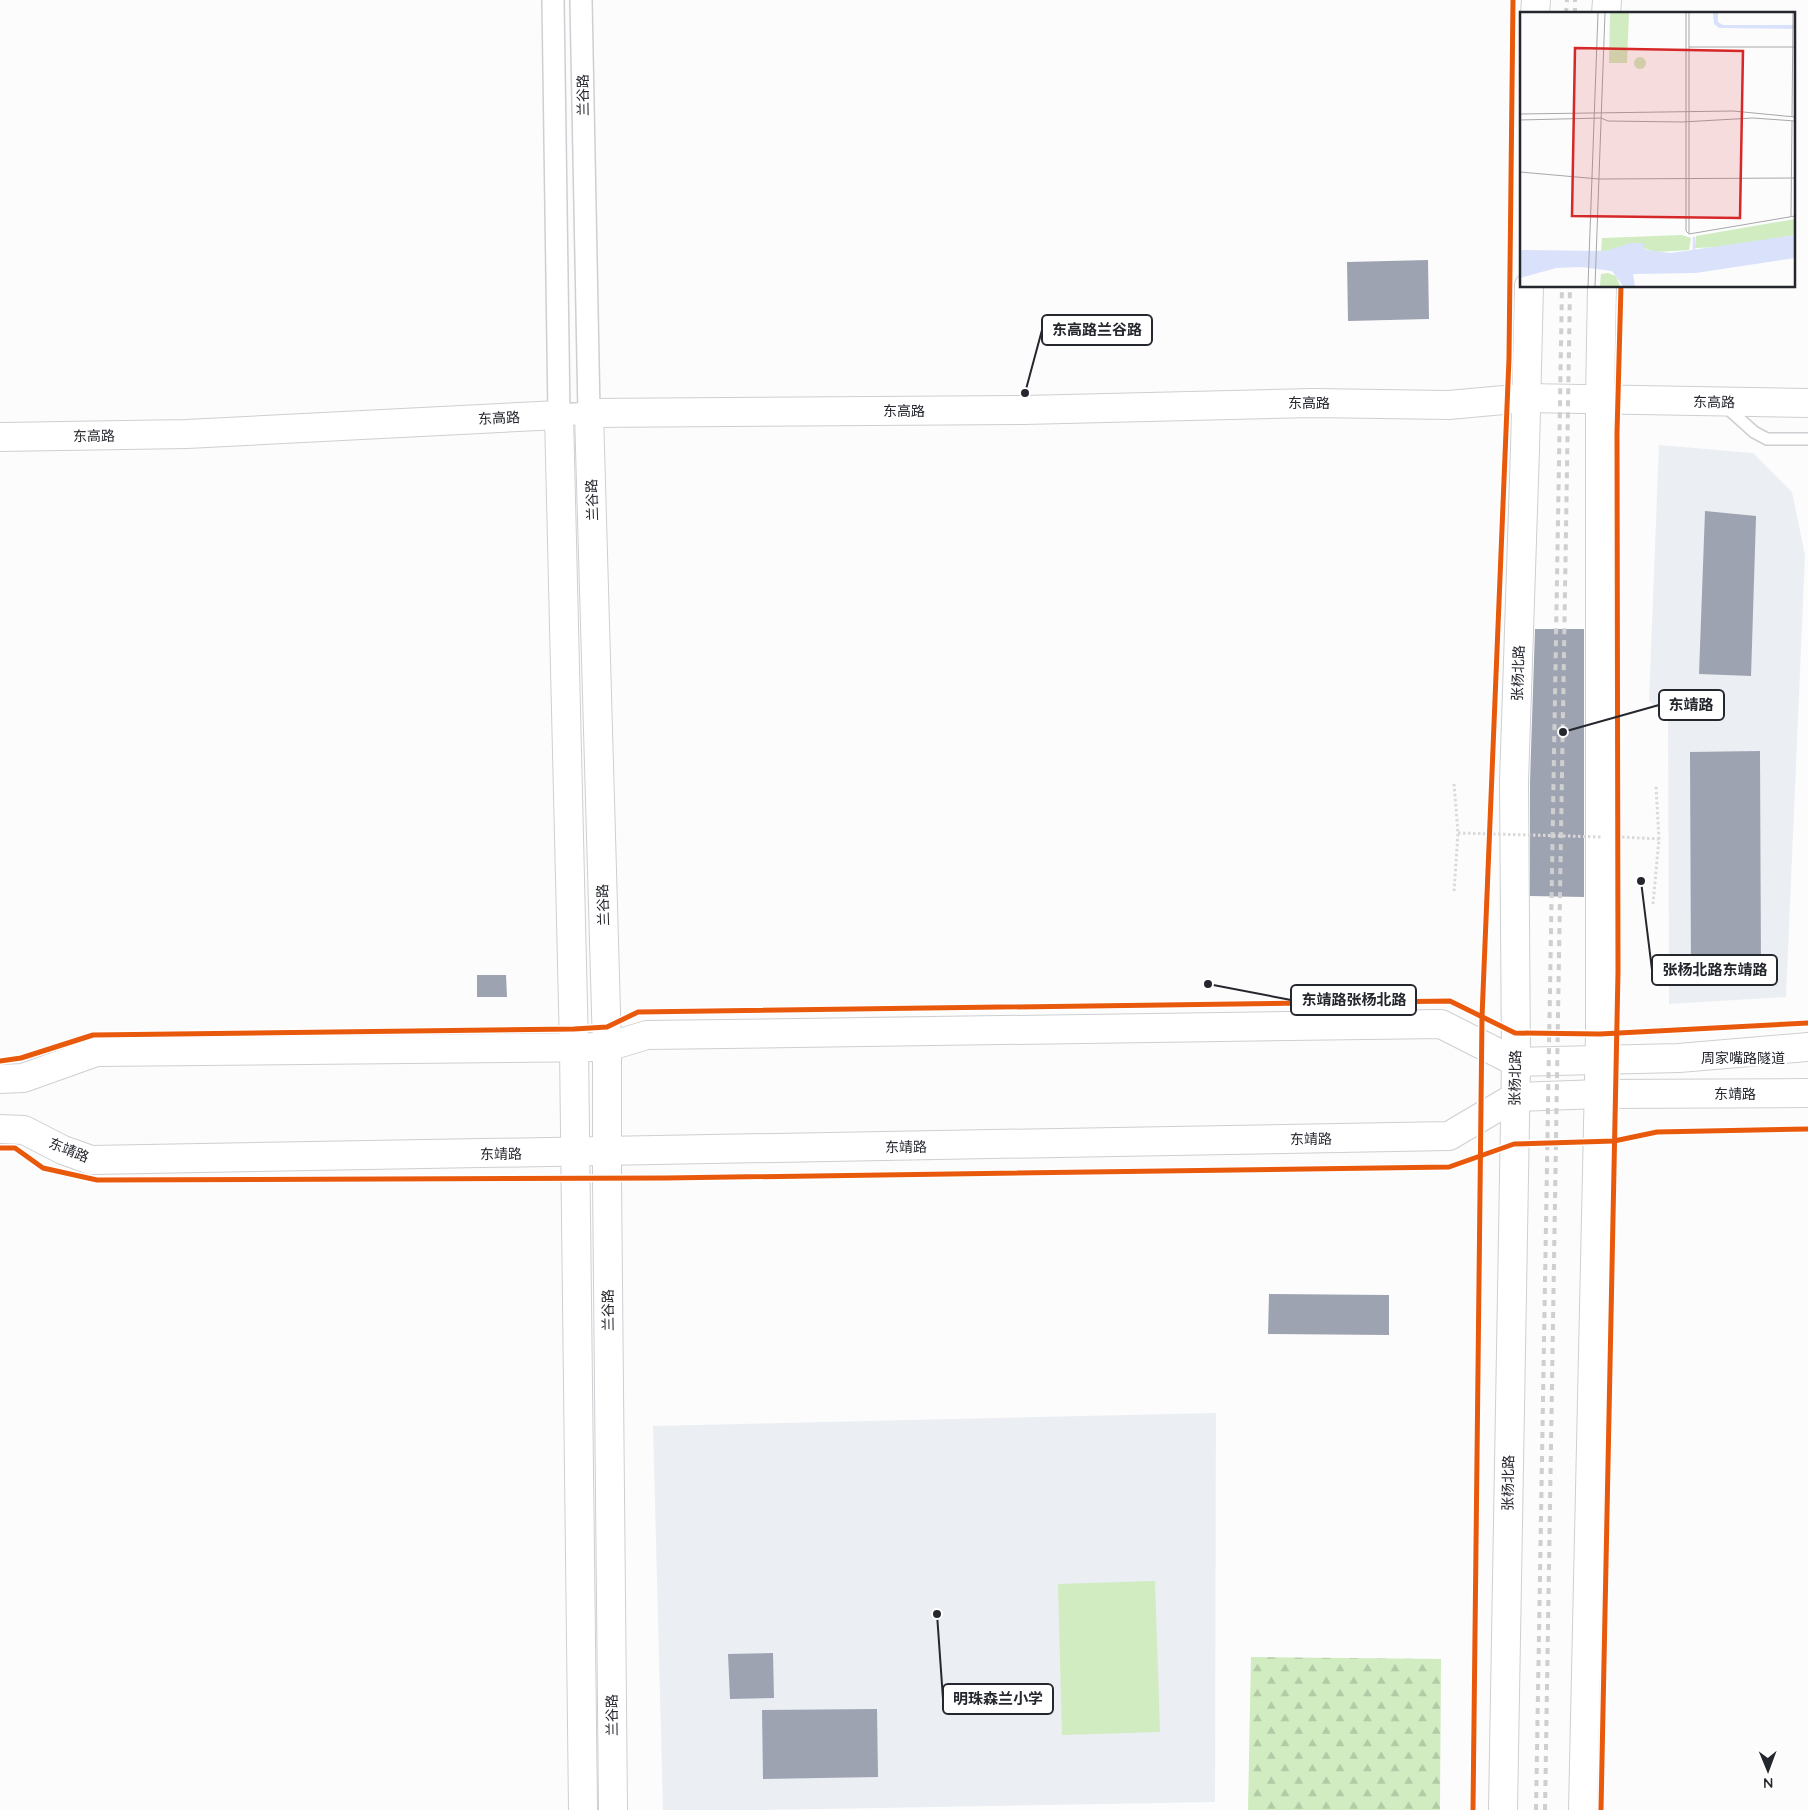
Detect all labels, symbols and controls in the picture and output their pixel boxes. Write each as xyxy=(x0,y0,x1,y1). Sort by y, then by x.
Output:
inset map xyxy=(1520,12,1796,288)
street label: 兰谷路 xyxy=(574,74,592,116)
callout: 东高路兰谷路 xyxy=(1042,315,1152,345)
text: 东高路兰谷路 xyxy=(1052,320,1142,339)
street label: 东高路 xyxy=(1693,393,1735,411)
street label: 东高路 xyxy=(1288,394,1330,412)
street label: 东高路 xyxy=(883,402,925,420)
street label: 东高路 xyxy=(478,408,520,428)
street label: 东高路 xyxy=(73,427,115,445)
street label: 兰谷路 xyxy=(582,479,602,521)
street label: 张杨北路 xyxy=(1508,645,1528,701)
callout: 东靖路 xyxy=(1659,690,1724,720)
text: 东靖路 xyxy=(1668,695,1714,714)
street label: 兰谷路 xyxy=(593,884,613,926)
callout: 张杨北路东靖路 xyxy=(1652,955,1777,985)
text: 张杨北路东靖路 xyxy=(1662,960,1768,979)
callout: 东靖路张杨北路 xyxy=(1291,985,1416,1015)
text: 东靖路张杨北路 xyxy=(1301,990,1407,1009)
street label: 周家嘴路隧道 xyxy=(1701,1049,1785,1067)
street label: 张杨北路 xyxy=(1506,1050,1524,1106)
street label: 东靖路 xyxy=(1714,1085,1756,1103)
street label: 东靖路 xyxy=(1290,1130,1332,1148)
street label: 东靖路 xyxy=(46,1134,92,1166)
street label: 东靖路 xyxy=(885,1138,927,1156)
street label: 东靖路 xyxy=(480,1145,522,1163)
street label: 兰谷路 xyxy=(599,1289,617,1331)
street label: 张杨北路 xyxy=(1499,1455,1517,1511)
callout: 明珠森兰小学 xyxy=(943,1684,1053,1714)
text: 明珠森兰小学 xyxy=(953,1689,1043,1708)
street label: 兰谷路 xyxy=(603,1694,621,1736)
north arrow xyxy=(1743,1745,1793,1795)
text: N xyxy=(1763,1774,1774,1792)

